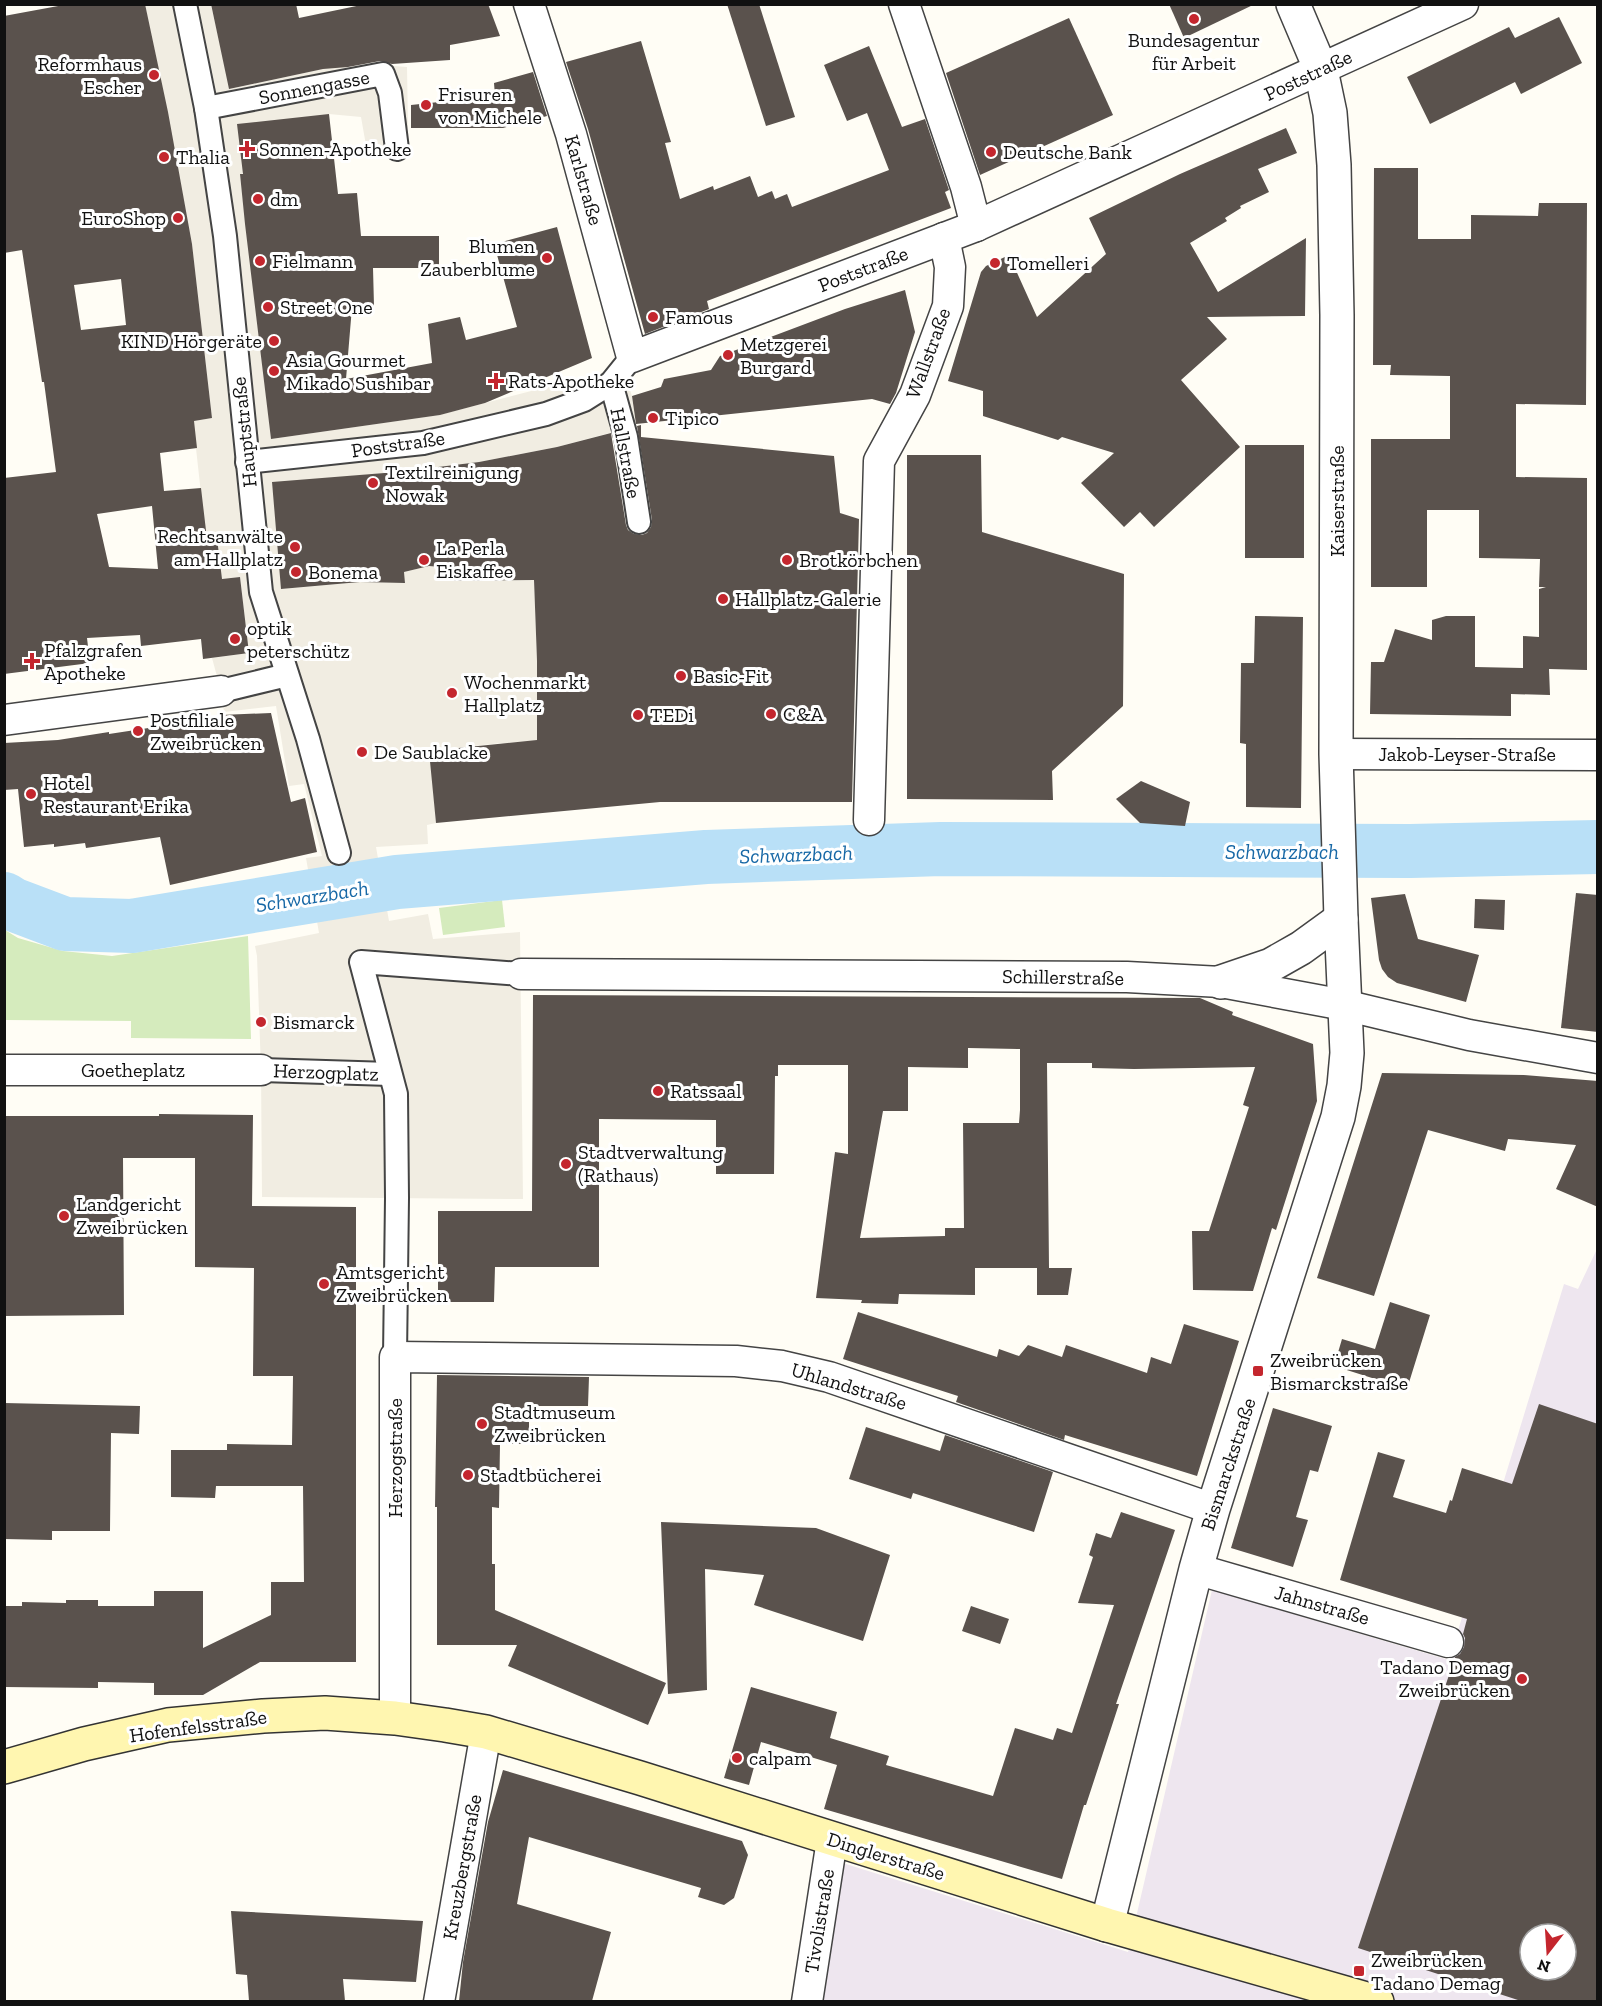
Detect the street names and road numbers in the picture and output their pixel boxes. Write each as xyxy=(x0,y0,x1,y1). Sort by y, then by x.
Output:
street label: Poststraße xyxy=(1260,44,1356,106)
street label: Sonnengasse xyxy=(257,65,371,109)
street label: Karlstraße xyxy=(560,132,608,228)
street label: Poststraße xyxy=(815,241,911,297)
street label: Wallstraße xyxy=(901,304,955,402)
street label: Hauptstraße xyxy=(226,376,262,488)
street label: Hallstraße xyxy=(605,406,647,500)
street label: Poststraße xyxy=(350,426,446,462)
street label: Kaiserstraße xyxy=(1325,445,1349,557)
street label: Jakob-Leyser-Straße xyxy=(1378,742,1556,766)
street label: Schillerstraße xyxy=(1002,964,1124,990)
street label: Goetheplatz xyxy=(81,1058,185,1082)
street label: Herzogplatz xyxy=(273,1058,379,1086)
street label: Uhlandstraße xyxy=(788,1357,910,1415)
street label: Bismarckstraße xyxy=(1195,1395,1261,1533)
street label: Herzogstraße xyxy=(383,1398,407,1518)
street label: Jahnstraße xyxy=(1272,1580,1372,1630)
street label: Hofenfelsstraße xyxy=(128,1704,268,1748)
street label: Kreuzbergstraße xyxy=(437,1792,487,1942)
street label: Dinglerstraße xyxy=(824,1827,948,1885)
street label: Tivolistraße xyxy=(799,1867,839,1975)

